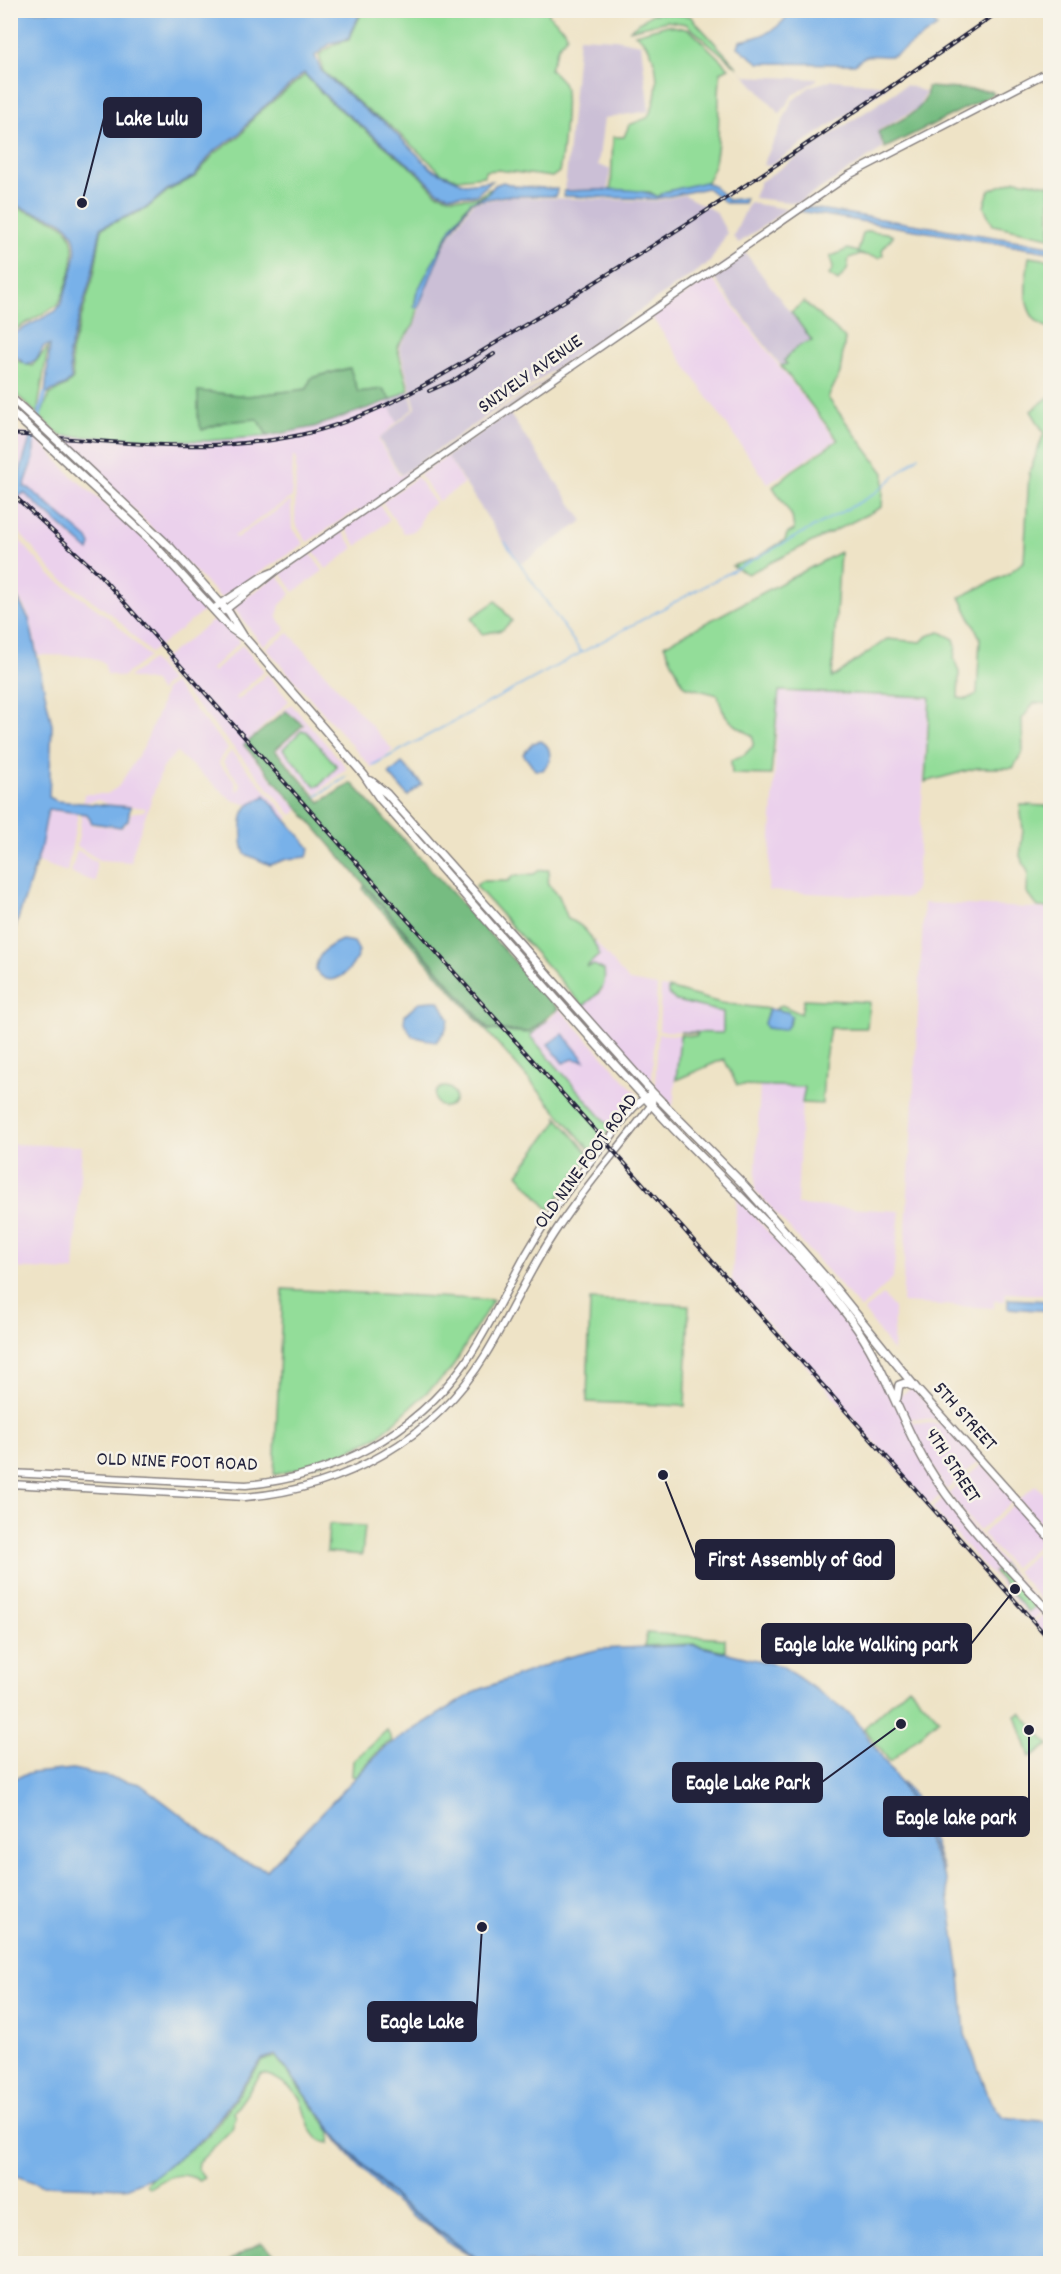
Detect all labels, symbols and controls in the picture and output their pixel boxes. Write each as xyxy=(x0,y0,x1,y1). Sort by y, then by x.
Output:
callout: Lake Lulu xyxy=(104,98,201,137)
text: Lake Lulu xyxy=(116,106,188,136)
street label: SNIVELY AVENUE xyxy=(473,329,589,421)
street label: OLD NINE FOOT ROAD xyxy=(528,1089,646,1235)
street label: 5TH STREET xyxy=(925,1376,1003,1458)
street label: 4TH STREET xyxy=(917,1423,987,1509)
street label: OLD NINE FOOT ROAD xyxy=(96,1446,258,1480)
callout: First Assembly of God xyxy=(696,1540,894,1579)
text: First Assembly of God xyxy=(708,1547,882,1577)
callout: Eagle lake Walking park xyxy=(762,1624,971,1663)
text: Eagle lake Walking park xyxy=(774,1632,958,1662)
callout: Eagle Lake Park xyxy=(673,1763,822,1802)
text: Eagle Lake Park xyxy=(686,1770,811,1800)
callout: Eagle lake park xyxy=(884,1797,1029,1836)
text: Eagle lake park xyxy=(895,1805,1017,1835)
callout: Eagle Lake xyxy=(368,2002,476,2041)
text: Eagle Lake xyxy=(380,2009,464,2039)

